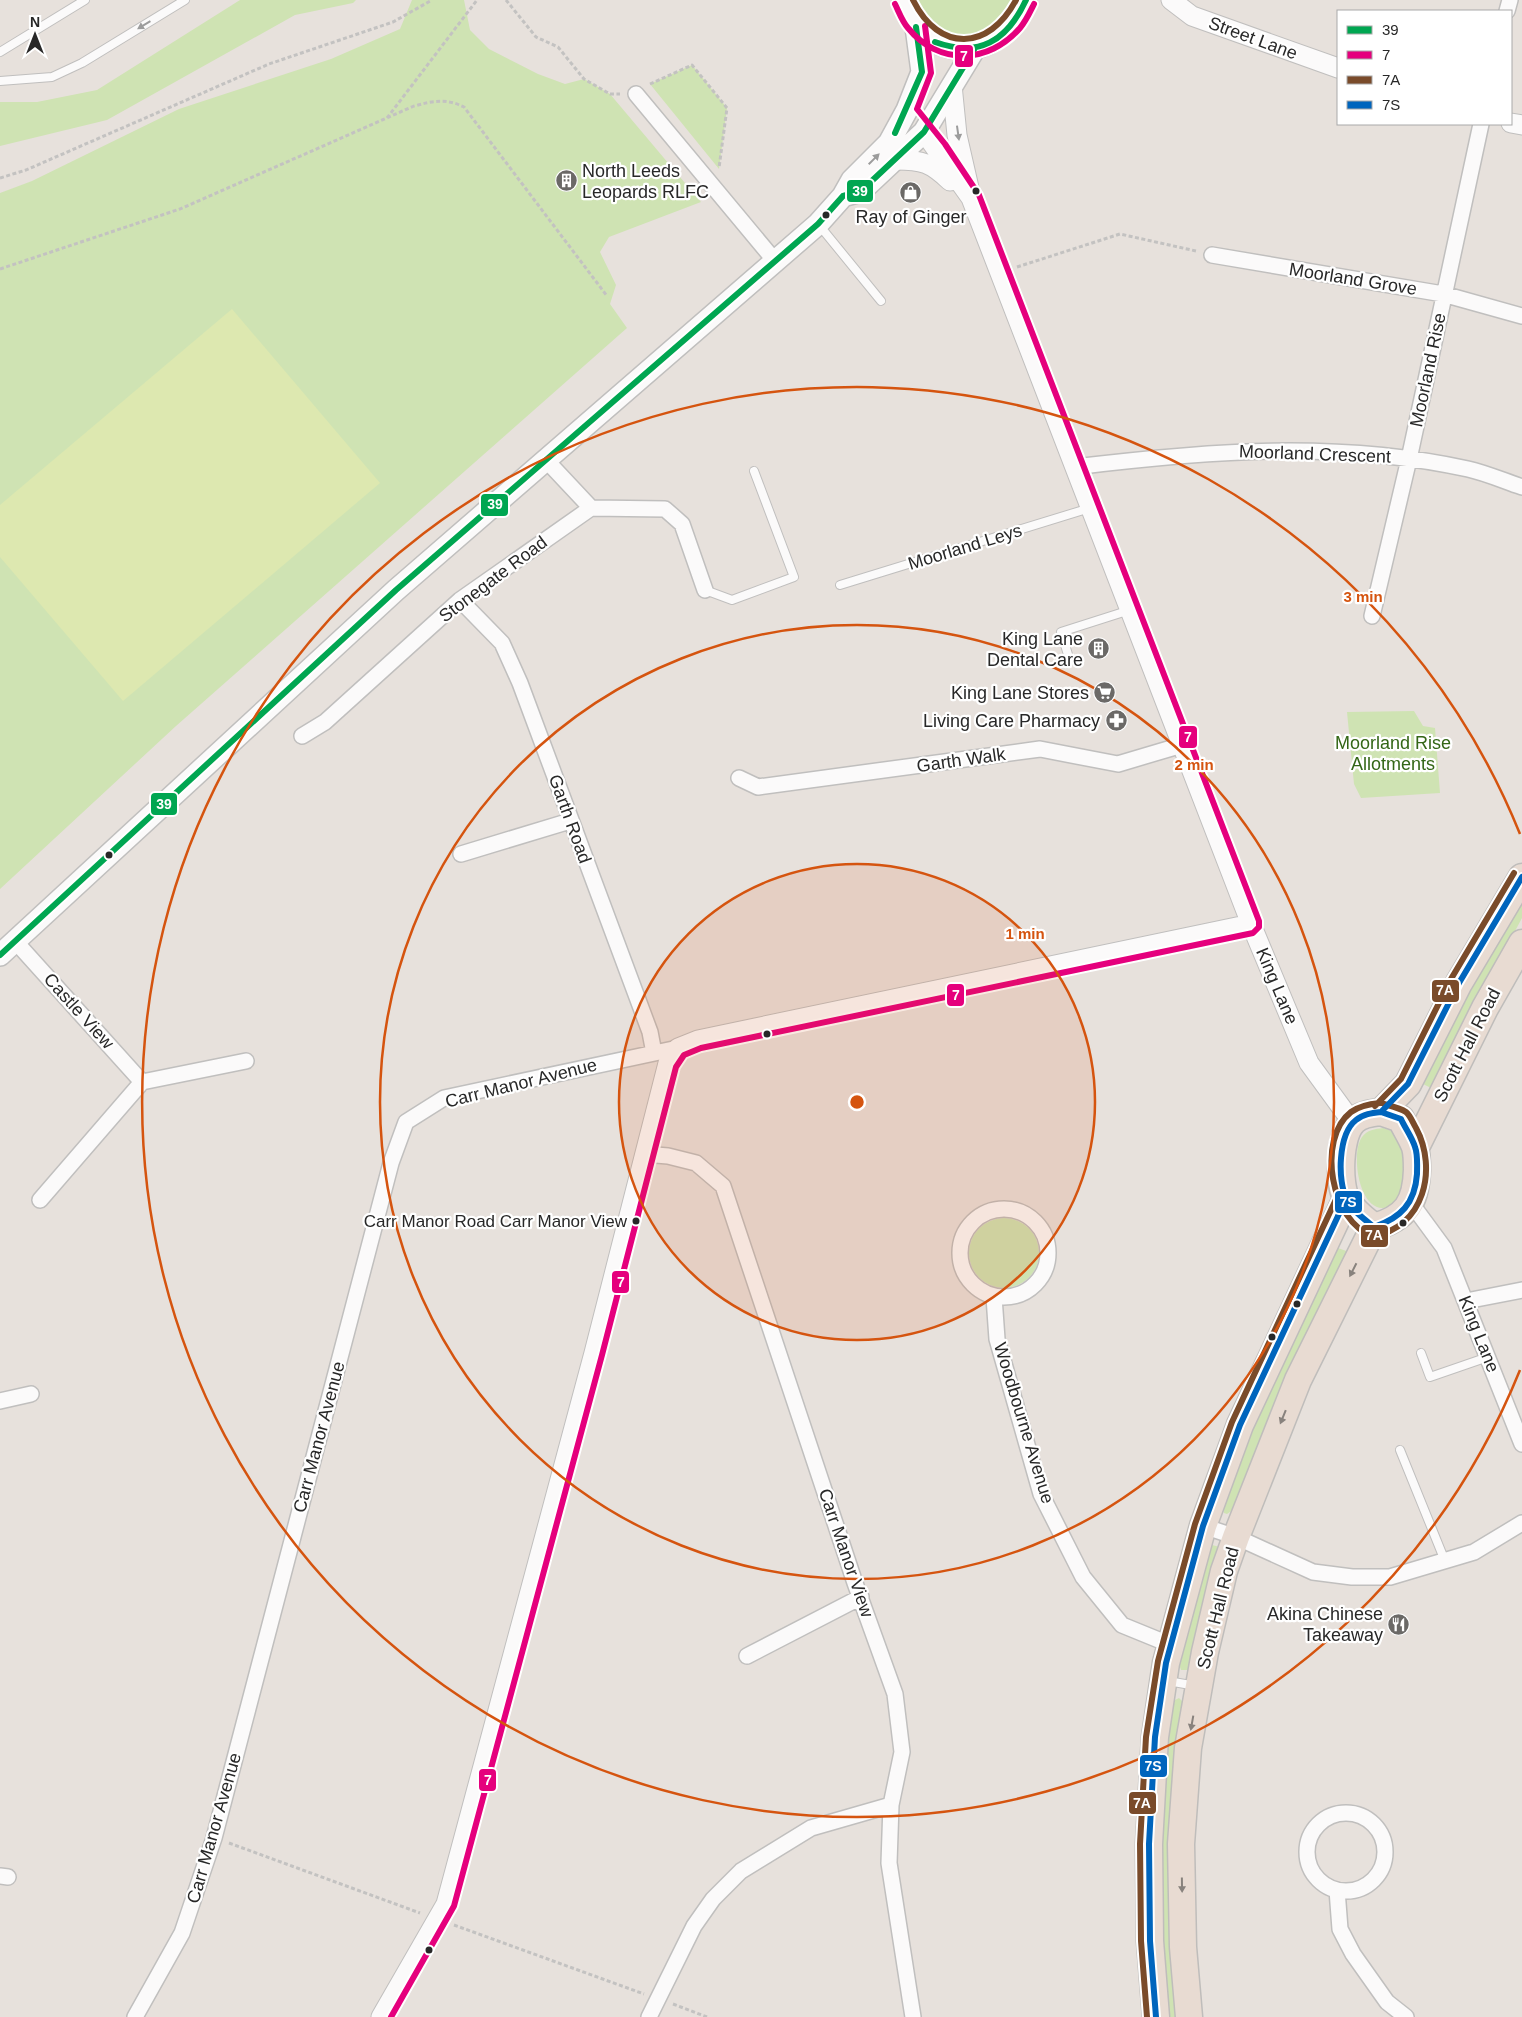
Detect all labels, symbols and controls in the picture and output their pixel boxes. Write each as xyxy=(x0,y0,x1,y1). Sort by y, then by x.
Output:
north arrow xyxy=(10,10,60,60)
legend xyxy=(1337,10,1512,125)
street label: Street Lane xyxy=(1206,13,1300,63)
text: N xyxy=(30,14,40,30)
one-way arrow xyxy=(137,21,150,30)
text: 39 xyxy=(1382,21,1399,38)
line badge: 7 xyxy=(954,44,974,68)
text: 7 xyxy=(1382,46,1390,63)
text: 7 xyxy=(960,48,968,64)
text: 7A xyxy=(1382,71,1400,88)
text: 7S xyxy=(1382,96,1400,113)
one-way arrow xyxy=(954,126,962,142)
one-way arrow xyxy=(867,153,879,165)
place label: North Leeds Leopards RLFC xyxy=(582,161,709,202)
building icon: North Leeds Leopards RLFC xyxy=(554,169,578,193)
line badge: 39 xyxy=(846,179,874,203)
shop icon: Ray of Ginger xyxy=(899,180,923,204)
text: 39 xyxy=(852,183,868,199)
unlabelled marker xyxy=(971,186,981,196)
place label: Ray of Ginger xyxy=(855,207,967,227)
unlabelled marker xyxy=(821,210,831,220)
street label: Moorland Grove xyxy=(1288,259,1418,299)
street label: Moorland Rise xyxy=(1406,311,1450,429)
street label: Moorland Crescent xyxy=(1239,441,1391,467)
line badge: 39 xyxy=(480,493,509,517)
text: 39 xyxy=(487,496,503,512)
street label: Moorland Leys xyxy=(906,520,1024,574)
street label: Stonegate Road xyxy=(435,532,551,626)
text: 3 min xyxy=(1343,588,1383,605)
place label: King Lane Dental Care xyxy=(987,629,1083,670)
building icon: King Lane Dental Care xyxy=(1087,637,1111,661)
supermarket icon: King Lane Stores xyxy=(1093,681,1117,705)
place label: King Lane Stores xyxy=(951,683,1089,703)
pharmacy icon: Living Care Pharmacy xyxy=(1104,709,1128,733)
place label: Living Care Pharmacy xyxy=(923,711,1100,731)
line badge: 7 xyxy=(1178,725,1198,749)
text: 7 xyxy=(1184,729,1192,745)
park label: Moorland Rise Allotments xyxy=(1335,733,1451,774)
street label: Garth Walk xyxy=(915,744,1008,776)
text: 2 min xyxy=(1174,756,1214,773)
street label: Garth Road xyxy=(545,772,595,866)
line badge: 39 xyxy=(150,792,178,816)
text: 39 xyxy=(156,796,172,812)
unlabelled marker xyxy=(104,850,114,860)
text: 1 min xyxy=(1005,925,1045,942)
street label: King Lane xyxy=(1252,945,1302,1027)
street label: Castle View xyxy=(40,969,119,1054)
line badge: 7A xyxy=(1431,979,1460,1003)
text: 7A xyxy=(1436,982,1454,998)
line badge: 7 xyxy=(946,983,965,1007)
street label: Scott Hall Road xyxy=(1430,985,1504,1105)
text: 7 xyxy=(952,987,960,1003)
unlabelled marker xyxy=(762,1029,772,1039)
street label: Carr Manor Avenue xyxy=(443,1054,599,1112)
centre of rings xyxy=(848,1093,866,1111)
line badge: 7S xyxy=(1334,1190,1363,1214)
text: 7S xyxy=(1339,1194,1357,1210)
place label: Carr Manor Road Carr Manor View xyxy=(364,1212,628,1231)
marker: Carr Manor Road Carr Manor View xyxy=(631,1216,641,1226)
unlabelled marker xyxy=(1398,1218,1408,1228)
line badge: 7A xyxy=(1360,1224,1389,1248)
text: 7A xyxy=(1365,1227,1383,1243)
one-way arrow xyxy=(1349,1263,1357,1278)
line badge: 7 xyxy=(611,1270,630,1294)
text: 7 xyxy=(617,1274,625,1290)
street label: King Lane xyxy=(1455,1293,1503,1375)
unlabelled marker xyxy=(1292,1299,1302,1309)
unlabelled marker xyxy=(1267,1332,1277,1342)
street label: Woodbourne Avenue xyxy=(990,1340,1058,1506)
street label: Carr Manor Avenue xyxy=(289,1359,349,1515)
one-way arrow xyxy=(1279,1410,1287,1424)
street label: Carr Manor View xyxy=(815,1486,878,1621)
street label: Scott Hall Road xyxy=(1193,1545,1243,1671)
place label: Akina Chinese Takeaway xyxy=(1267,1604,1383,1645)
restaurant icon: Akina Chinese Takeaway xyxy=(1387,1612,1411,1636)
one-way arrow xyxy=(1188,1715,1196,1731)
street label: Carr Manor Avenue xyxy=(183,1750,245,1906)
line badge: 7S xyxy=(1139,1754,1168,1778)
text: 7S xyxy=(1144,1758,1162,1774)
line badge: 7 xyxy=(478,1768,497,1792)
text: 7 xyxy=(484,1772,492,1788)
line badge: 7A xyxy=(1128,1791,1157,1815)
text: 7A xyxy=(1133,1795,1151,1811)
one-way arrow xyxy=(1178,1877,1186,1893)
unlabelled marker xyxy=(424,1945,434,1955)

